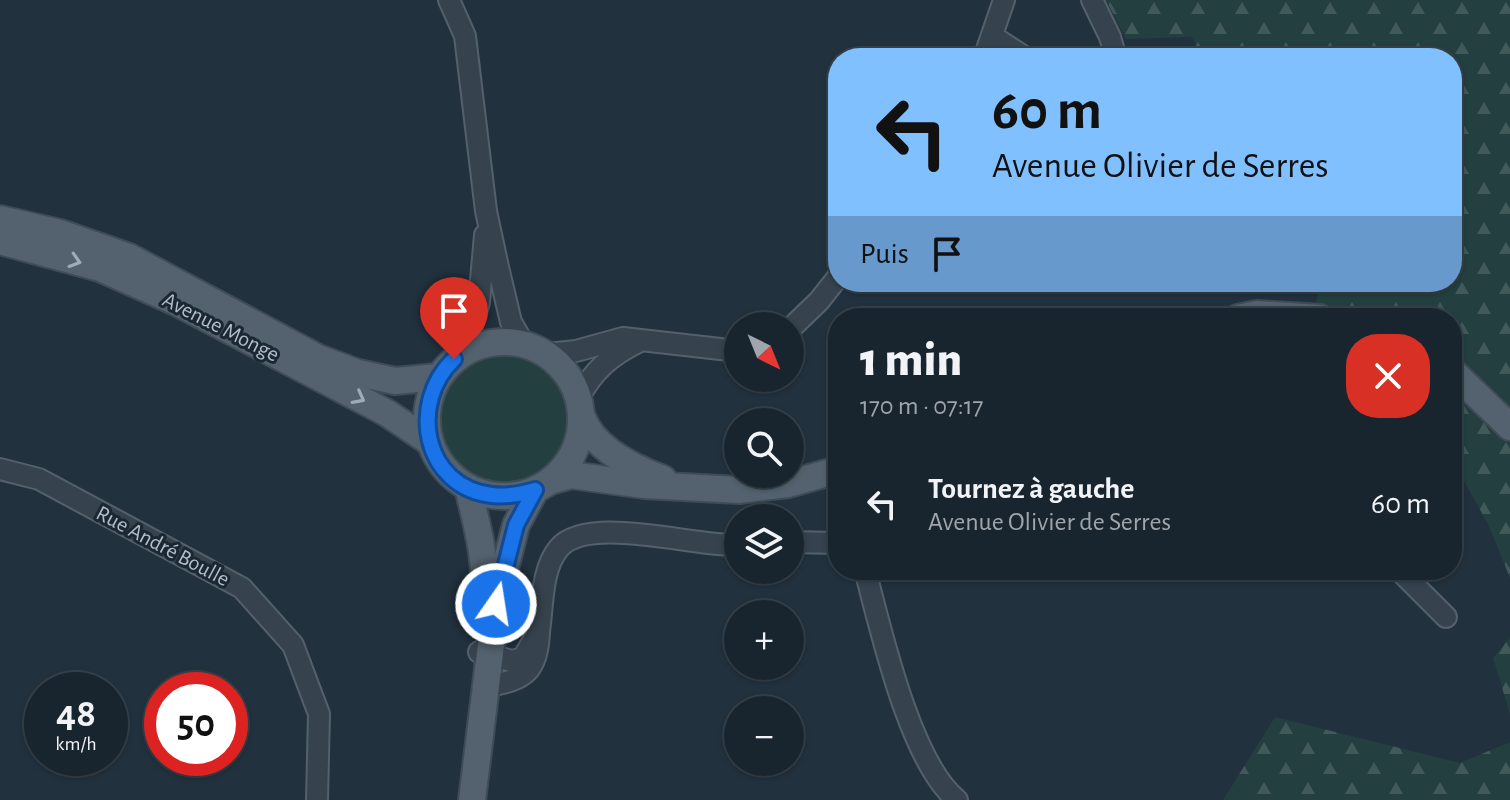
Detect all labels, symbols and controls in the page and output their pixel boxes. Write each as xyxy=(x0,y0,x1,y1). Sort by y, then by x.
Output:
icon: left xyxy=(860,80,964,184)
text: 60 m xyxy=(992,83,1102,139)
text: Avenue Olivier de Serres xyxy=(992,148,1329,184)
icon: arrive xyxy=(925,232,969,276)
text: Puis xyxy=(860,239,909,269)
one-way arrow xyxy=(68,252,82,268)
pin xyxy=(420,277,488,359)
street label: Avenue Monge xyxy=(159,288,283,366)
icon: arrive xyxy=(432,289,476,333)
north arrow xyxy=(724,312,804,392)
map controls xyxy=(724,312,804,776)
button: close xyxy=(1346,334,1430,418)
text: 1 min xyxy=(860,337,962,385)
one-way arrow xyxy=(351,389,366,404)
text: 170 m · 07:17 xyxy=(860,393,983,419)
button: search xyxy=(724,408,804,488)
text: Tournez à gauche xyxy=(928,474,1135,504)
icon: left xyxy=(860,482,904,526)
text: 60 m xyxy=(1371,489,1430,519)
street label: Rue André Boulle xyxy=(93,502,233,590)
button: layers xyxy=(724,504,804,584)
text: Avenue Olivier de Serres xyxy=(928,509,1171,535)
position arrow xyxy=(454,562,538,646)
button: + xyxy=(724,600,804,680)
speed limit sign: 50 xyxy=(144,672,248,776)
text: 48 xyxy=(56,694,96,734)
button: − xyxy=(724,696,804,776)
text: km/h xyxy=(55,734,97,754)

